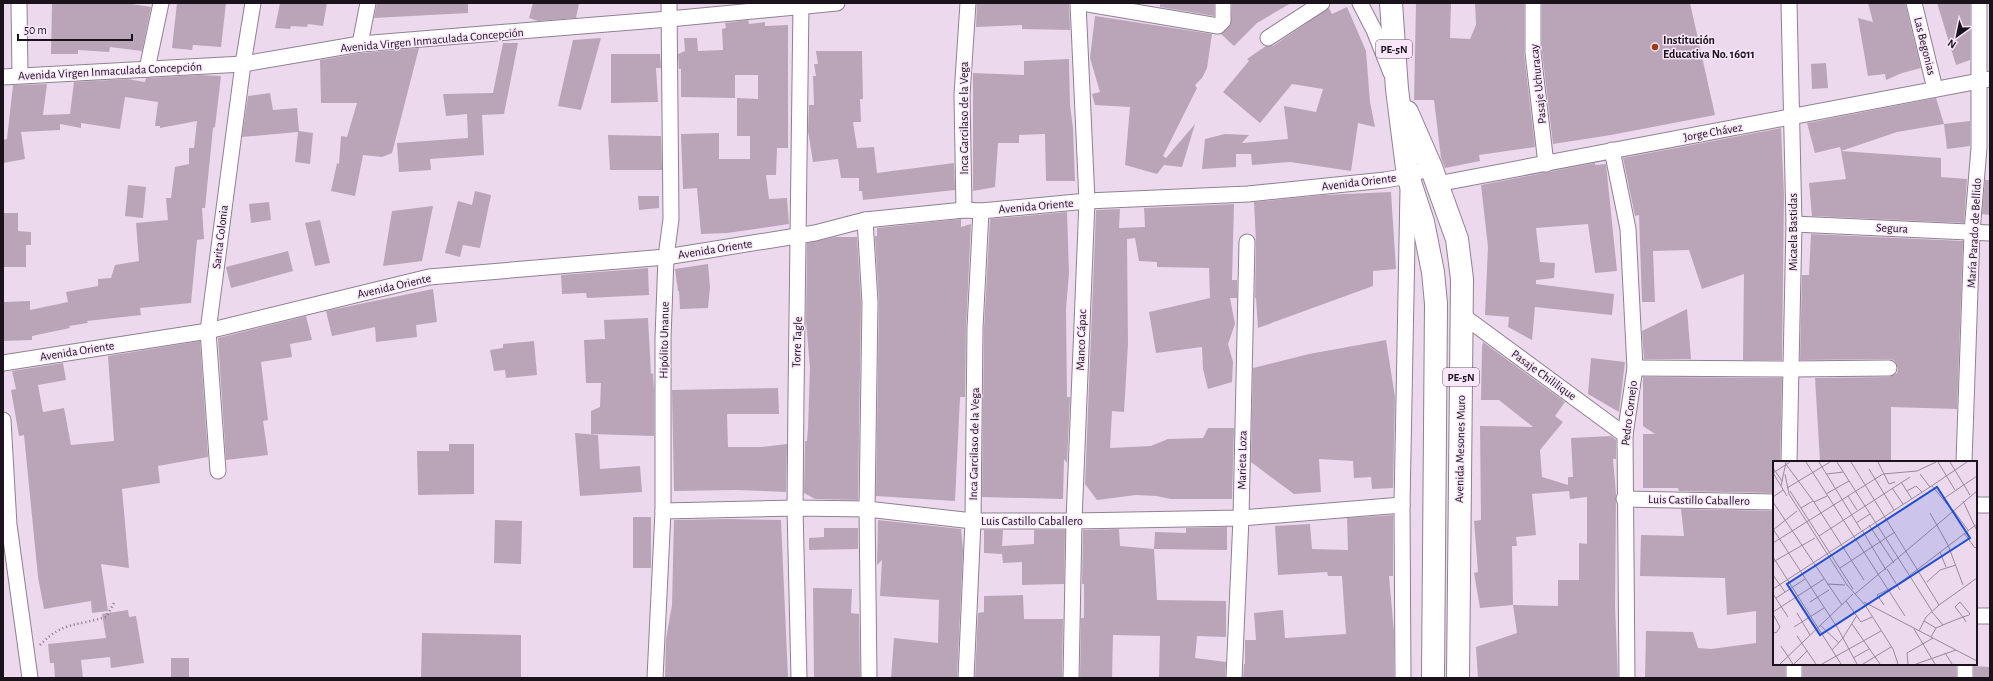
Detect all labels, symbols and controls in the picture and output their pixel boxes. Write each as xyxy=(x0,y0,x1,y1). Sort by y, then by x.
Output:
scale bar xyxy=(18,16,132,42)
street label: Las Begonias xyxy=(1912,16,1938,76)
north arrow xyxy=(1937,16,1977,56)
text: 50 m xyxy=(24,24,47,36)
street label: Avenida Virgen Inmaculada Concepción xyxy=(340,26,524,54)
place label: Institución Educativa No. 16011 xyxy=(1663,34,1755,60)
text: N xyxy=(1946,37,1958,51)
road number: PE-5N xyxy=(1376,40,1412,58)
marker: Institución Educativa No. 16011 xyxy=(1650,42,1660,52)
street label: Pasaje Uchuracay xyxy=(1528,43,1549,125)
street label: Avenida Virgen Inmaculada Concepción xyxy=(18,60,202,82)
street label: Inca Garcilaso de la Vega xyxy=(958,61,970,175)
street label: Jorge Chávez xyxy=(1683,121,1744,143)
street label: Avenida Oriente xyxy=(1321,171,1397,193)
street label: María Parado de Bellido xyxy=(1965,177,1983,288)
street label: Micaela Bastidas xyxy=(1787,193,1799,271)
street label: Avenida Oriente xyxy=(998,197,1074,215)
street label: Sarita Colonia xyxy=(210,204,230,270)
street label: Segura xyxy=(1876,221,1909,235)
street label: Avenida Oriente xyxy=(677,237,753,261)
street label: Avenida Oriente xyxy=(356,272,432,300)
street label: Hipólito Unanue xyxy=(657,301,671,379)
street label: Manco Cápac xyxy=(1074,309,1088,371)
street label: Torre Tagle xyxy=(790,316,804,368)
street label: Avenida Oriente xyxy=(39,339,115,363)
street label: Pasaje Chililique xyxy=(1509,348,1579,403)
road number: PE-5N xyxy=(1443,368,1479,386)
street label: Pedro Cornejo xyxy=(1619,380,1640,446)
street label: Inca Garcilaso de la Vega xyxy=(967,387,981,501)
street label: Avenida Mesones Muro xyxy=(1453,395,1467,503)
street label: Marieta Loza xyxy=(1235,430,1249,490)
inset map xyxy=(1773,461,1977,665)
street label: Luis Castillo Caballero xyxy=(1648,493,1750,507)
street label: Luis Castillo Caballero xyxy=(981,515,1083,527)

